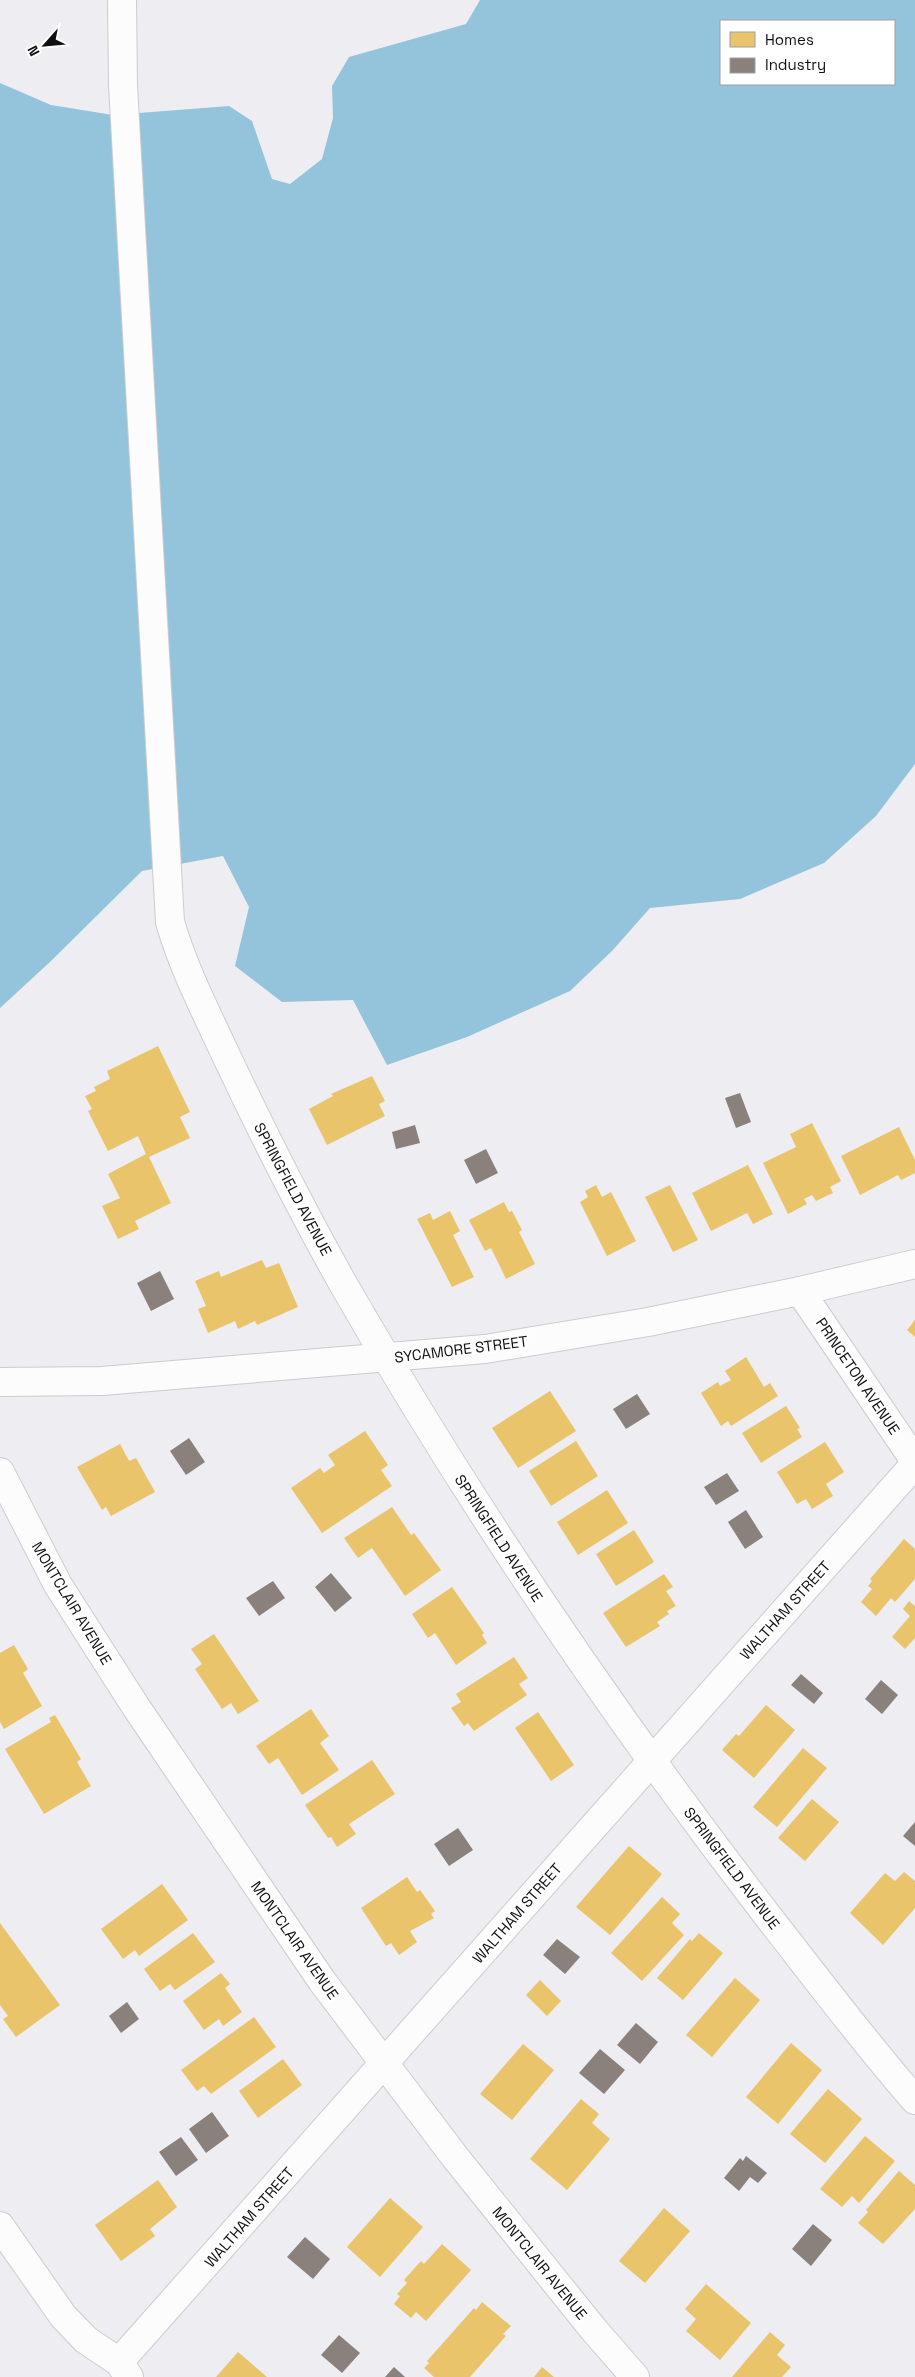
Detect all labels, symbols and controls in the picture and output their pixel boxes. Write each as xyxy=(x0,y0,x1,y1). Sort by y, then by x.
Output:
north arrow xyxy=(20,20,70,70)
legend xyxy=(720,20,895,85)
text: Homes xyxy=(765,30,814,49)
text: N xyxy=(23,43,44,59)
text: Industry xyxy=(765,55,826,74)
street label: SPRINGFIELD AVENUE xyxy=(250,1119,336,1259)
street label: PRINCETON AVENUE xyxy=(812,1314,904,1438)
street label: SYCAMORE STREET xyxy=(393,1331,529,1367)
street label: SPRINGFIELD AVENUE xyxy=(451,1471,547,1605)
street label: MONTCLAIR AVENUE xyxy=(28,1538,116,1668)
street label: WALTHAM STREET xyxy=(736,1556,835,1663)
street label: SPRINGFIELD AVENUE xyxy=(680,1803,784,1933)
street label: WALTHAM STREET xyxy=(468,1859,566,1967)
street label: MONTCLAIR AVENUE xyxy=(247,1877,343,2003)
street label: WALTHAM STREET xyxy=(200,2163,298,2271)
street label: MONTCLAIR AVENUE xyxy=(489,2203,591,2323)

